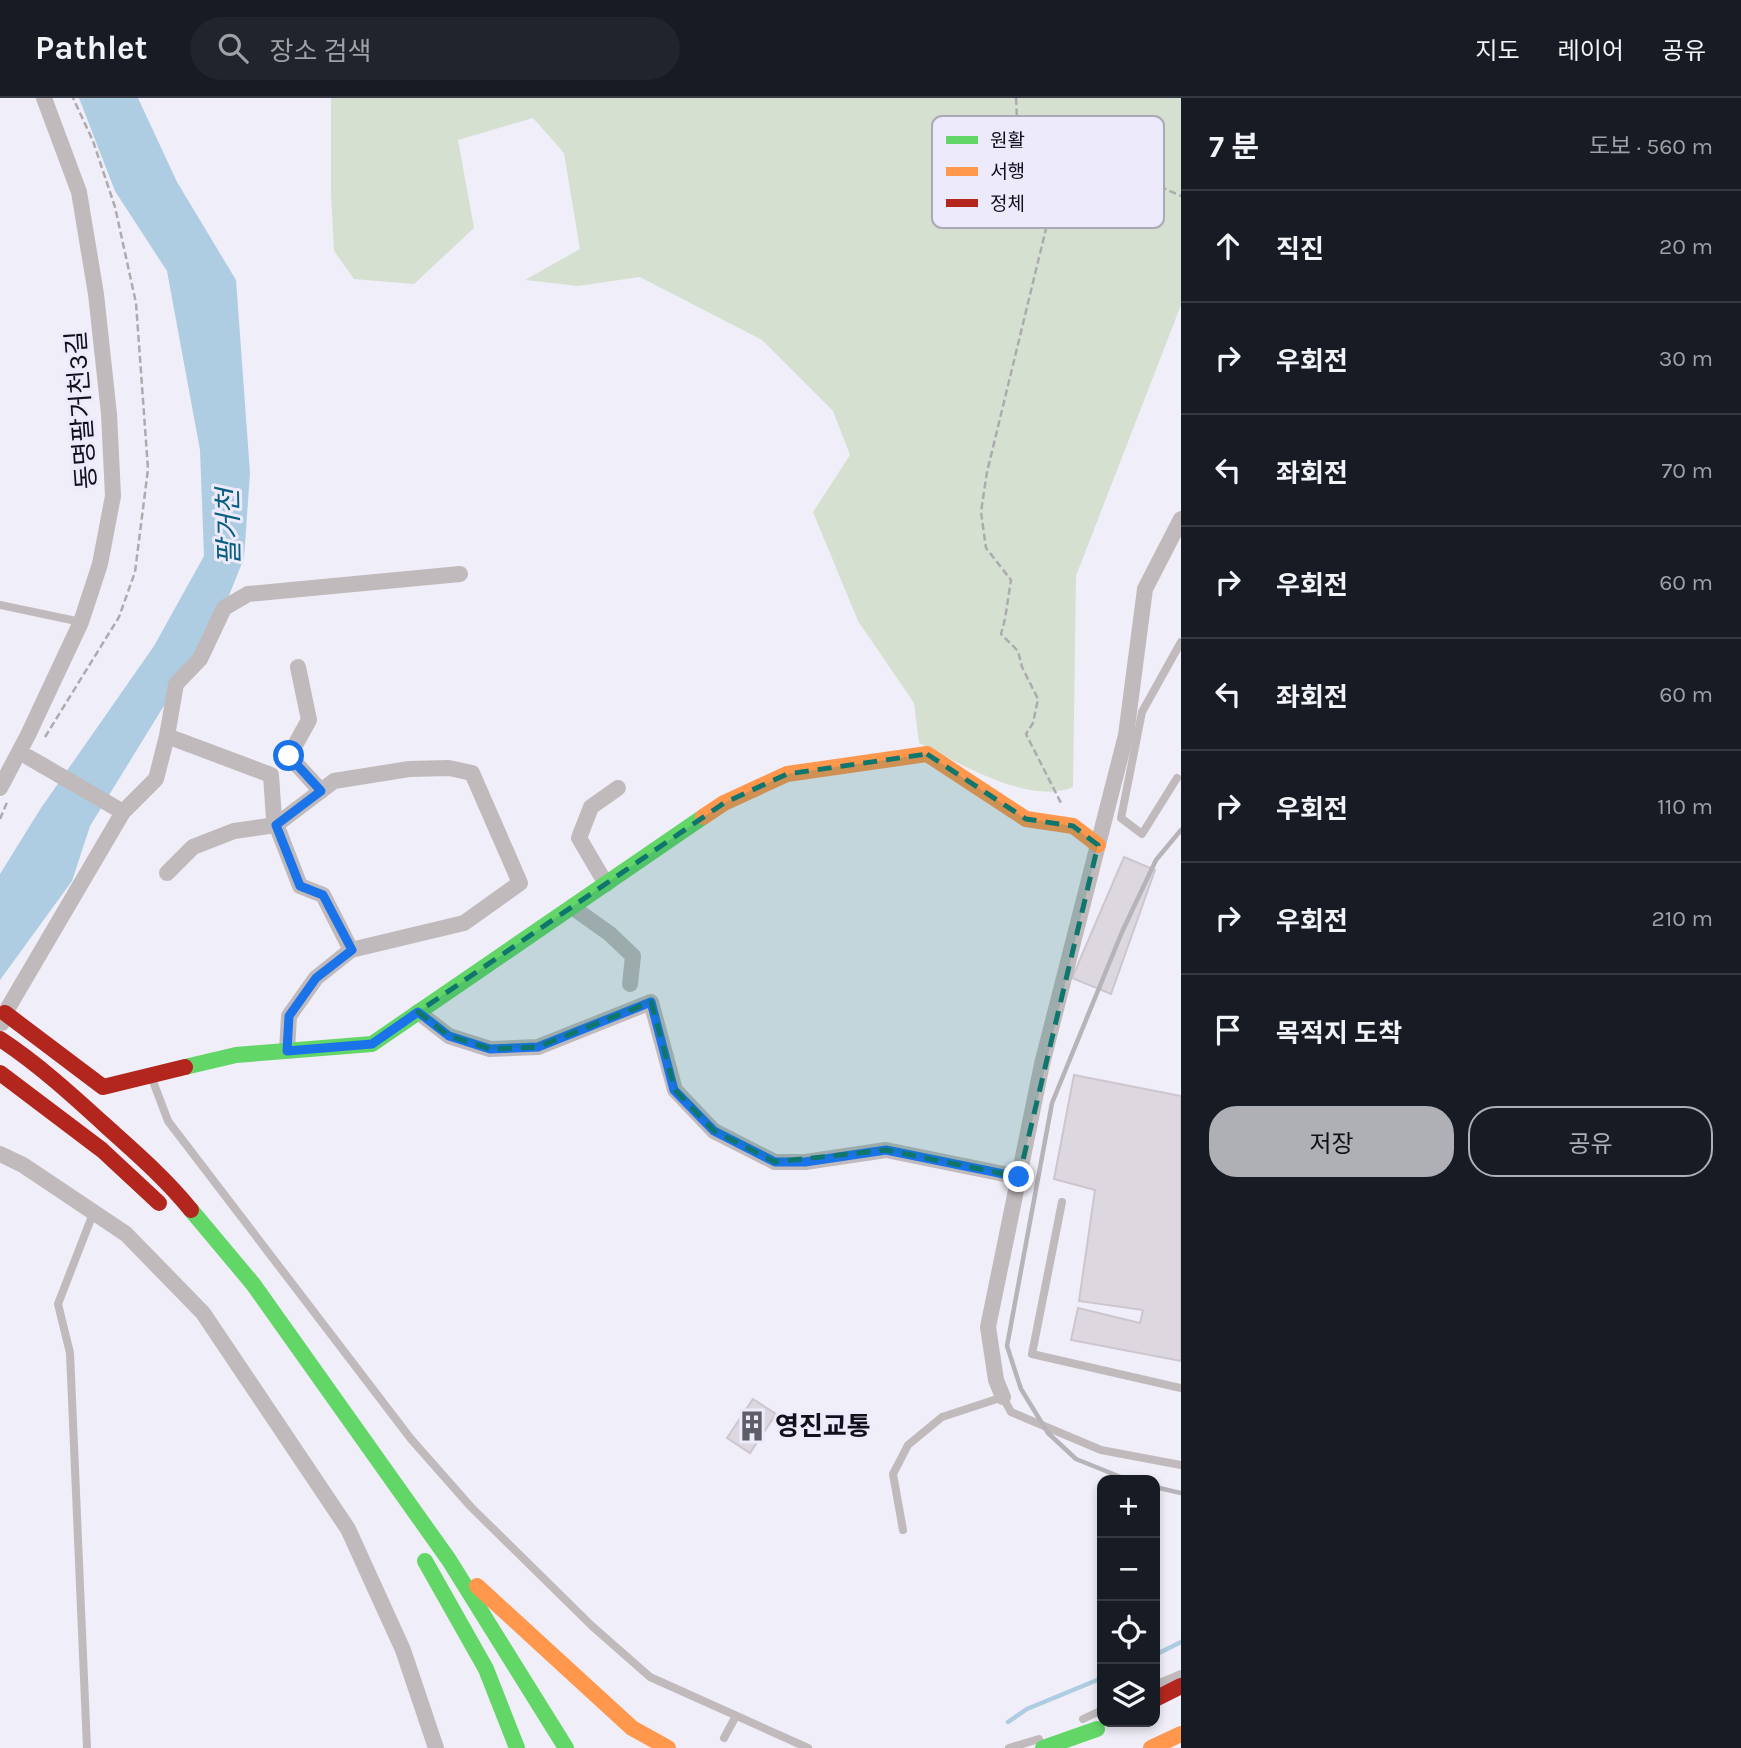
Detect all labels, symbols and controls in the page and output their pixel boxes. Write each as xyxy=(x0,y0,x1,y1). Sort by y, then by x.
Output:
search box xyxy=(190,17,680,80)
text: Pathlet xyxy=(35,29,148,67)
icon: search xyxy=(214,29,252,67)
text: 장소 검색 xyxy=(270,36,371,67)
text: 지도 xyxy=(1475,37,1520,65)
text: 레이어 xyxy=(1558,37,1624,65)
text: 공유 xyxy=(1662,37,1706,65)
legend xyxy=(932,116,1164,228)
text: 7 분 xyxy=(1209,129,1259,165)
text: 원활 xyxy=(990,130,1025,152)
text: 도보 · 560 m xyxy=(1589,133,1713,160)
text: 서행 xyxy=(990,161,1025,183)
text: 정체 xyxy=(990,193,1025,215)
icon: ahead xyxy=(1209,227,1247,265)
text: 20 m xyxy=(1659,233,1713,260)
text: 직진 xyxy=(1276,234,1324,265)
street label: 동명팔거천3길 xyxy=(60,330,103,490)
icon: right xyxy=(1209,339,1247,377)
text: 30 m xyxy=(1659,345,1713,372)
text: 우회전 xyxy=(1276,346,1348,377)
icon: left xyxy=(1209,451,1247,489)
text: 70 m xyxy=(1662,457,1713,484)
text: 좌회전 xyxy=(1276,458,1348,489)
water label: 팔거천 xyxy=(211,485,246,566)
icon: right xyxy=(1209,563,1247,601)
text: 60 m xyxy=(1659,569,1713,596)
text: 우회전 xyxy=(1276,570,1348,601)
icon: left xyxy=(1209,675,1247,713)
text: 60 m xyxy=(1659,681,1713,708)
text: 좌회전 xyxy=(1276,682,1348,713)
route start xyxy=(273,740,304,771)
icon: right xyxy=(1209,787,1247,825)
text: 110 m xyxy=(1657,793,1713,820)
text: 우회전 xyxy=(1276,794,1348,825)
icon: right xyxy=(1209,899,1247,937)
text: 210 m xyxy=(1651,905,1713,932)
text: 우회전 xyxy=(1276,906,1348,937)
icon: arrive xyxy=(1209,1011,1247,1049)
text: 목적지 도착 xyxy=(1276,1018,1402,1049)
button: 저장 xyxy=(1209,1106,1454,1177)
button: 공유 xyxy=(1468,1106,1713,1177)
route end xyxy=(1003,1161,1034,1192)
building icon: 영진교통 xyxy=(735,1409,769,1443)
place label: 영진교통 xyxy=(775,1411,871,1442)
map controls xyxy=(1097,1475,1160,1727)
button: + xyxy=(1097,1475,1160,1538)
button: − xyxy=(1097,1538,1160,1601)
button: locate xyxy=(1097,1601,1160,1664)
button: layers xyxy=(1097,1664,1160,1727)

